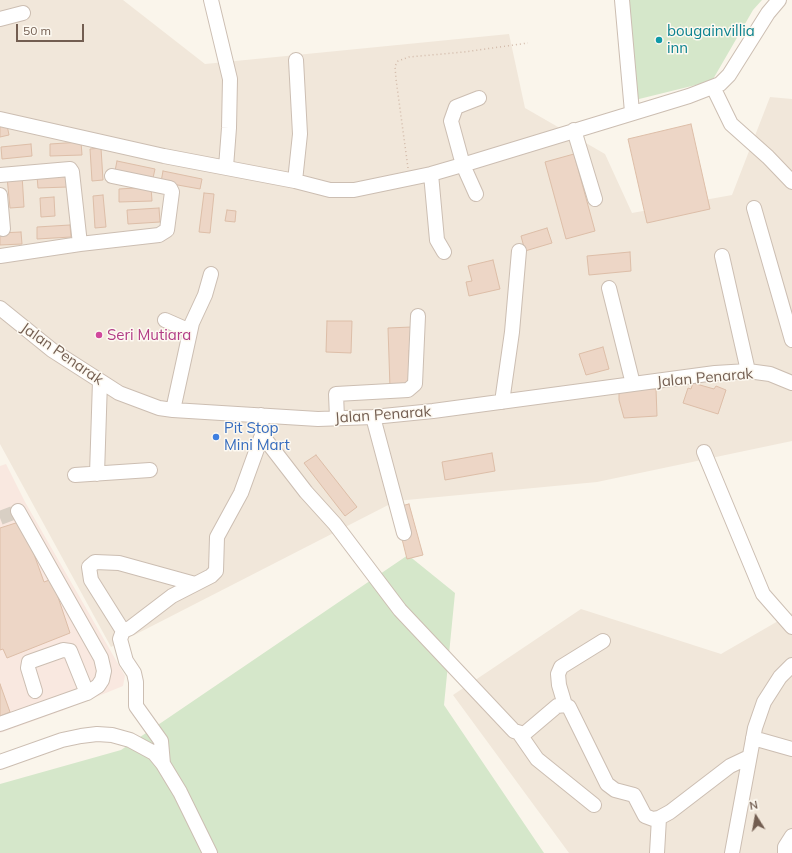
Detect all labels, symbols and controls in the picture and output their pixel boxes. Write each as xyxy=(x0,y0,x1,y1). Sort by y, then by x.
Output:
scale bar xyxy=(18,16,86,42)
place label: bougainvillia inn xyxy=(667,22,755,57)
text: 50 m xyxy=(23,23,51,38)
marker: bougainvillia inn xyxy=(654,35,664,45)
street label: Jalan Penarak xyxy=(17,319,107,389)
place label: Seri Mutiara xyxy=(107,326,191,344)
marker: Seri Mutiara xyxy=(94,330,104,340)
street label: Jalan Penarak xyxy=(656,365,754,391)
street label: Jalan Penarak xyxy=(334,403,432,427)
place label: Pit Stop Mini Mart xyxy=(224,419,290,454)
marker: Pit Stop Mini Mart xyxy=(211,432,221,442)
north arrow xyxy=(736,797,776,837)
text: N xyxy=(748,798,759,813)

